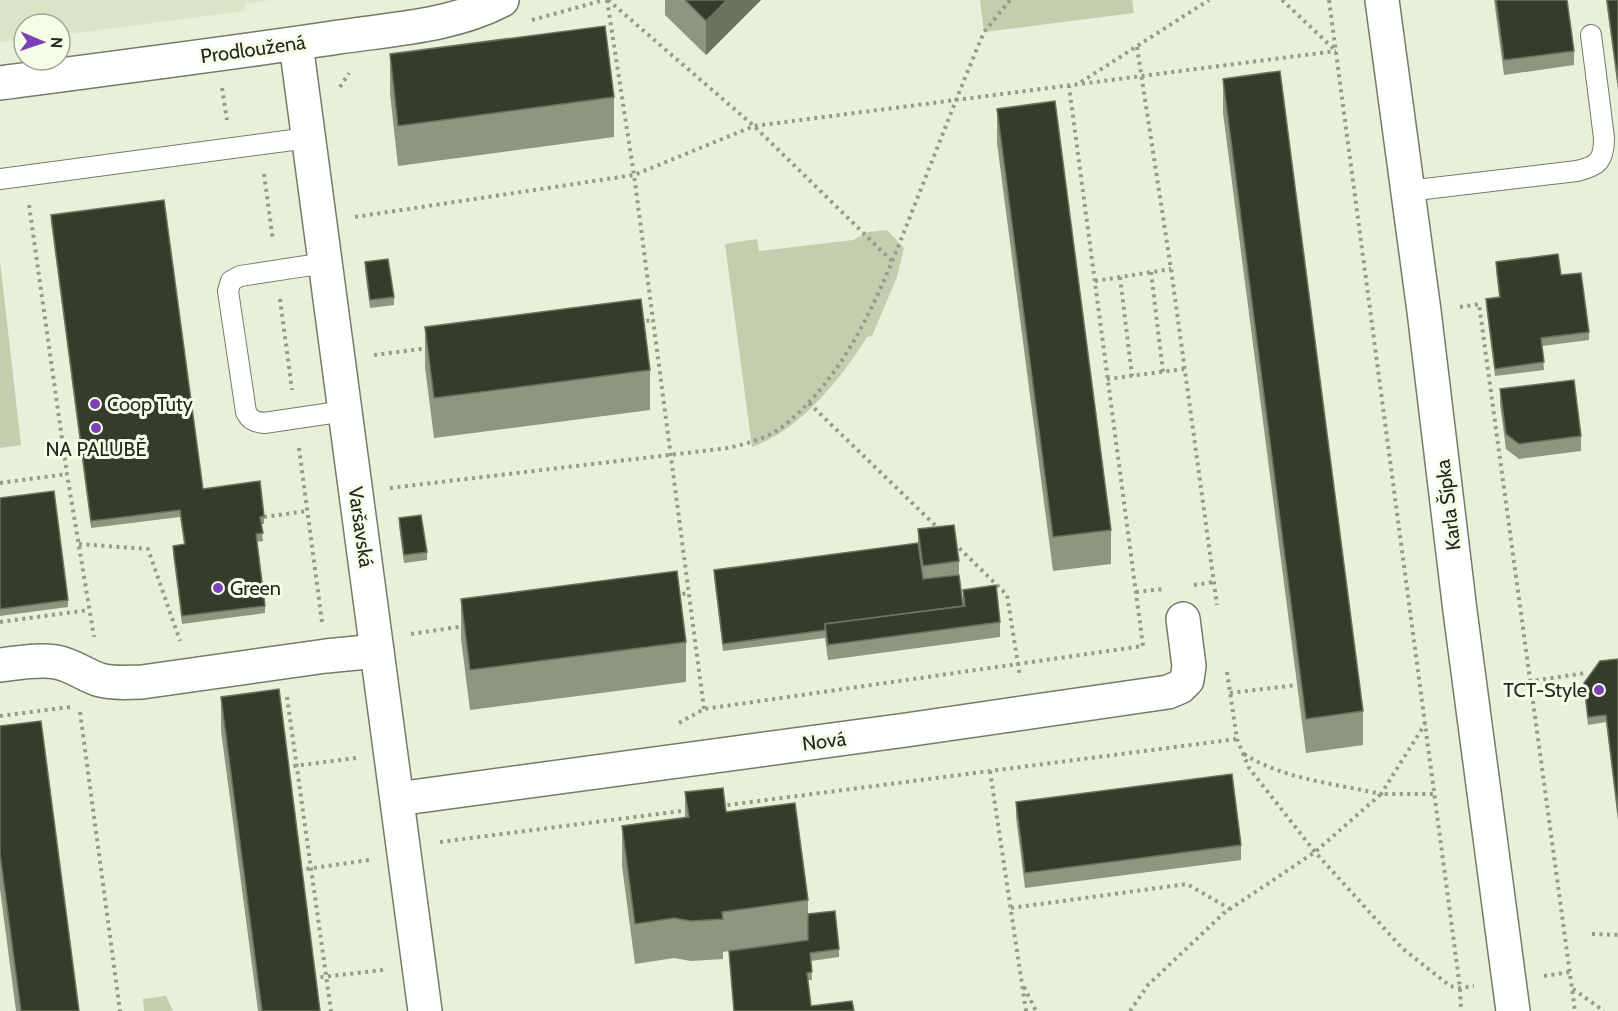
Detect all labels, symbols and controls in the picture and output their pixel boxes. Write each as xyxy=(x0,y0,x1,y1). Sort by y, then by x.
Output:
north arrow xyxy=(12,12,72,72)
street label: Prodloužená xyxy=(199,30,307,68)
text: N xyxy=(47,37,66,48)
place label: Coop Tuty xyxy=(107,392,193,416)
marker: Coop Tuty xyxy=(88,397,102,411)
marker: NA PALUBĚ xyxy=(89,421,103,435)
place label: NA PALUBĚ xyxy=(45,437,147,461)
street label: Karla Šípka xyxy=(1430,458,1465,552)
street label: Varšavská xyxy=(343,485,379,569)
place label: Green xyxy=(230,576,281,600)
marker: Green xyxy=(211,581,225,595)
place label: TCT-Style xyxy=(1503,678,1587,702)
marker: TCT-Style xyxy=(1592,683,1606,697)
street label: Nová xyxy=(801,726,848,756)

